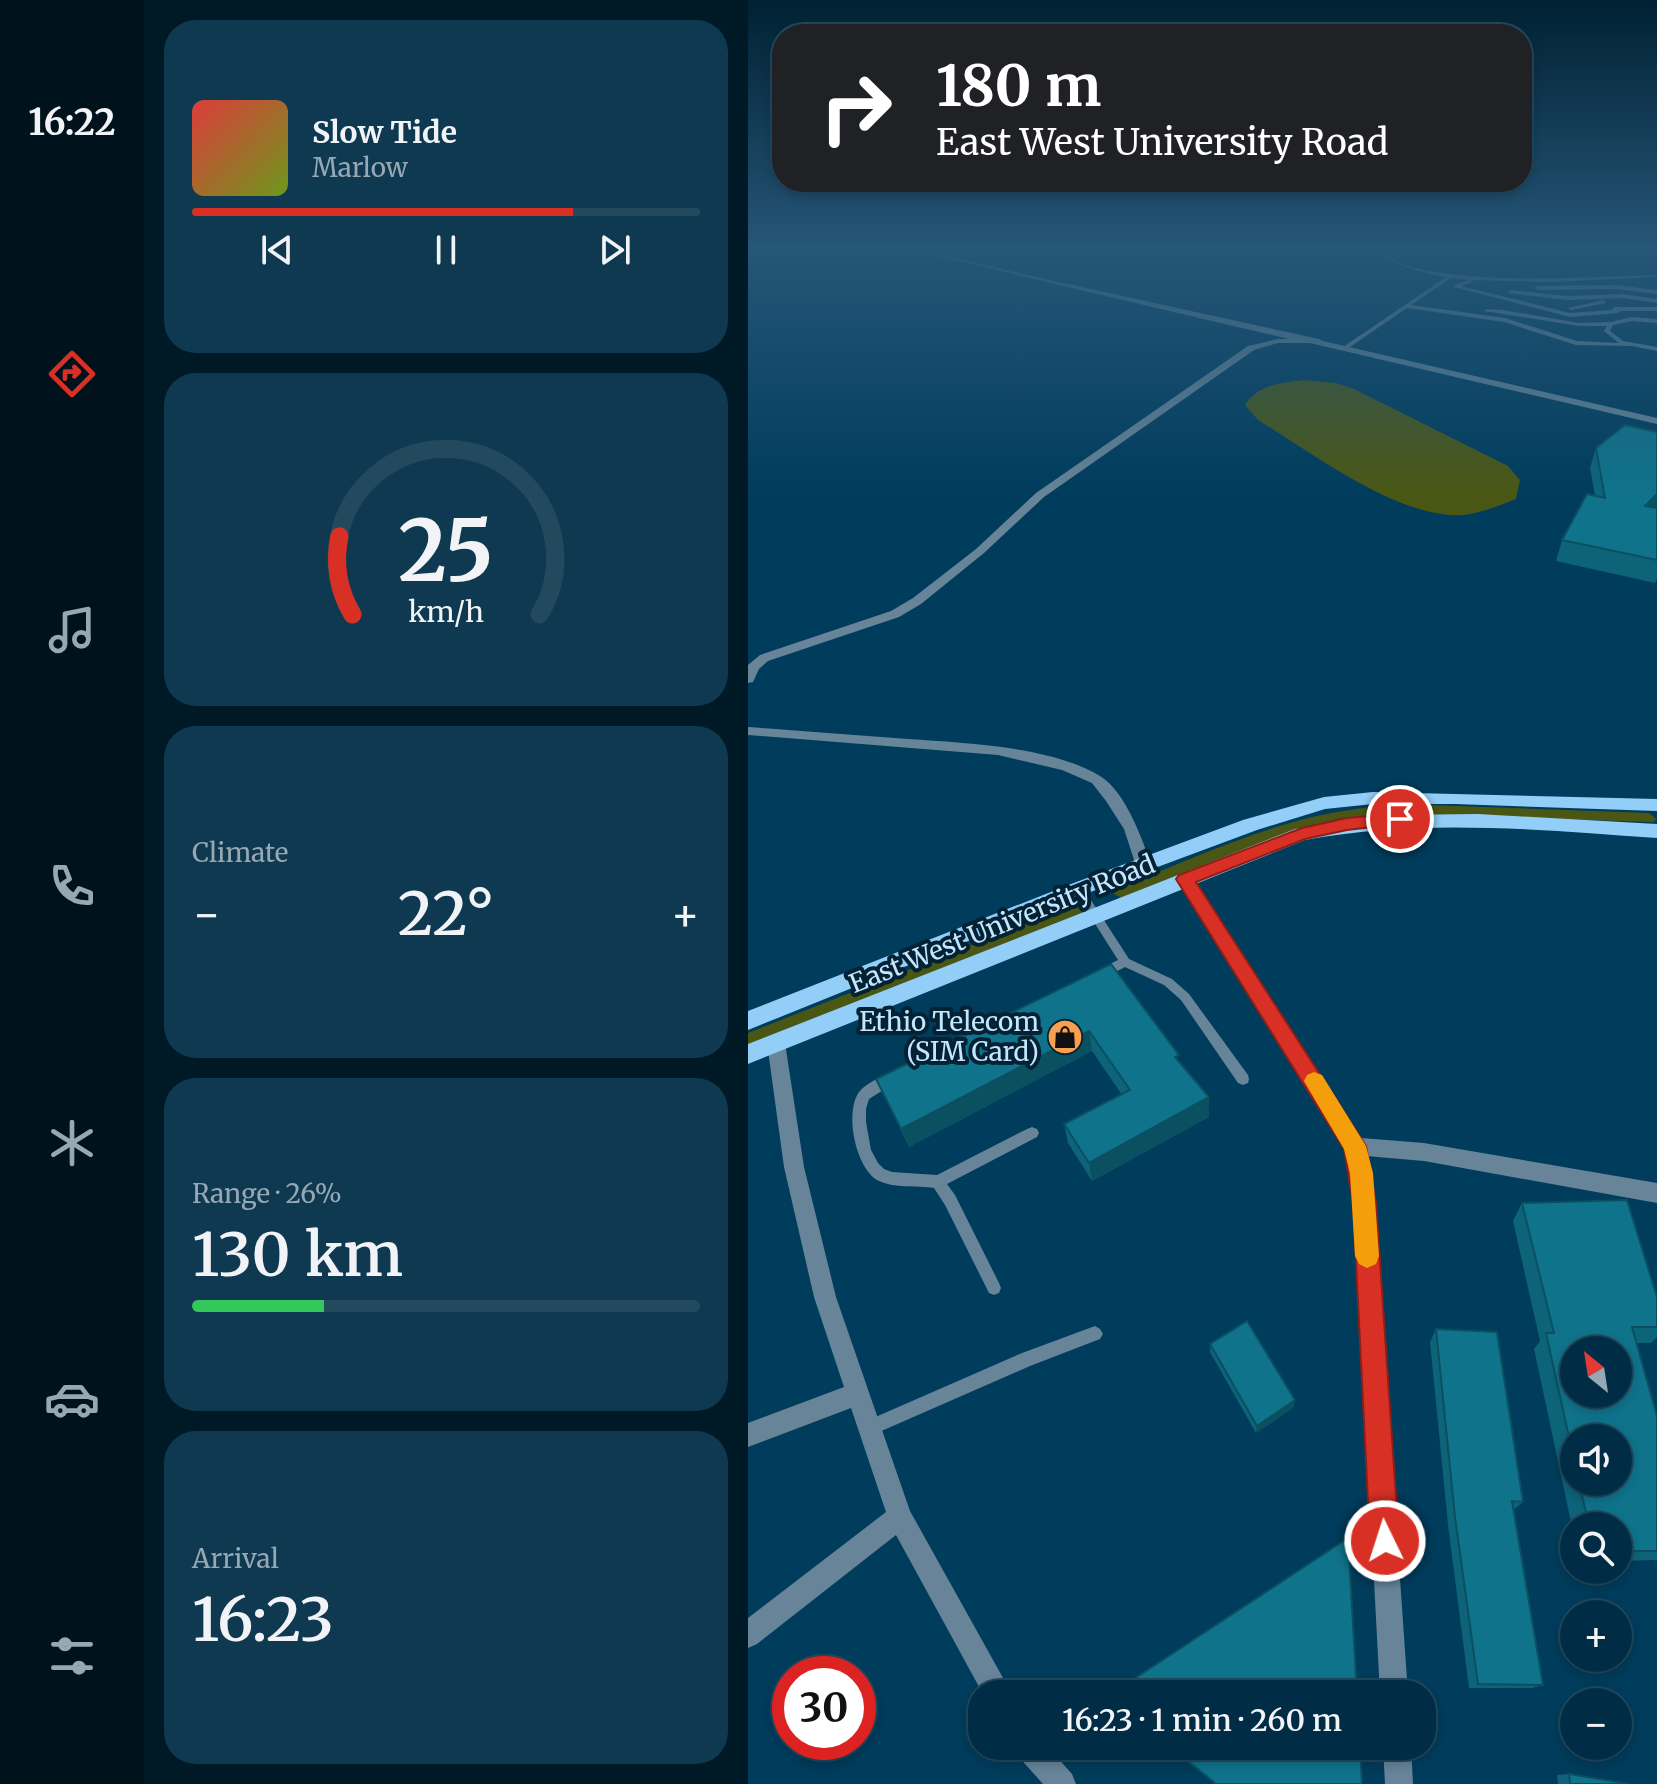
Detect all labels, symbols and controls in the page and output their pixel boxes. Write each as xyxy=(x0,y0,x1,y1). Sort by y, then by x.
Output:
text: 180 m xyxy=(936,51,1101,121)
icon: right xyxy=(804,56,908,160)
text: 16:22 xyxy=(28,100,116,145)
text: Slow Tide xyxy=(312,113,457,151)
text: East West University Road xyxy=(936,120,1388,165)
text: Marlow xyxy=(312,151,408,184)
icon: previous xyxy=(255,228,299,272)
icon: pause xyxy=(424,228,468,272)
icon: next xyxy=(593,228,637,272)
icon: directions xyxy=(44,346,100,402)
text: 25 xyxy=(398,499,494,604)
text: km/h xyxy=(408,594,484,630)
icon: music xyxy=(44,602,100,658)
pin xyxy=(1366,785,1434,853)
icon: arrive xyxy=(1378,797,1422,841)
text: Climate xyxy=(192,836,288,869)
street label: East West University Road xyxy=(844,847,1160,1000)
icon: phone xyxy=(44,858,100,914)
text: 22° xyxy=(398,876,494,951)
text: − xyxy=(192,887,221,942)
text: + xyxy=(671,887,700,942)
place label: Ethio Telecom (SIM Card) xyxy=(859,1005,1039,1068)
shop icon: Ethio Telecom (SIM Card) xyxy=(1046,1018,1084,1056)
icon: climate xyxy=(44,1115,100,1171)
text: Range · 26% xyxy=(192,1177,342,1210)
text: 130 km xyxy=(192,1217,403,1292)
north arrow xyxy=(1560,1336,1632,1408)
map controls xyxy=(1560,1336,1632,1760)
icon: car xyxy=(44,1371,100,1427)
button: sound xyxy=(1560,1424,1632,1496)
position arrow xyxy=(1343,1499,1427,1583)
button: search xyxy=(1560,1512,1632,1584)
text: Arrival xyxy=(192,1542,279,1575)
text: 16:23 xyxy=(192,1582,334,1657)
button: + xyxy=(1560,1600,1632,1672)
icon: filters xyxy=(44,1628,100,1684)
speed limit sign: 30 xyxy=(772,1656,876,1760)
button: − xyxy=(1560,1688,1632,1760)
text: 16:23 · 1 min · 260 m xyxy=(1062,1701,1342,1739)

